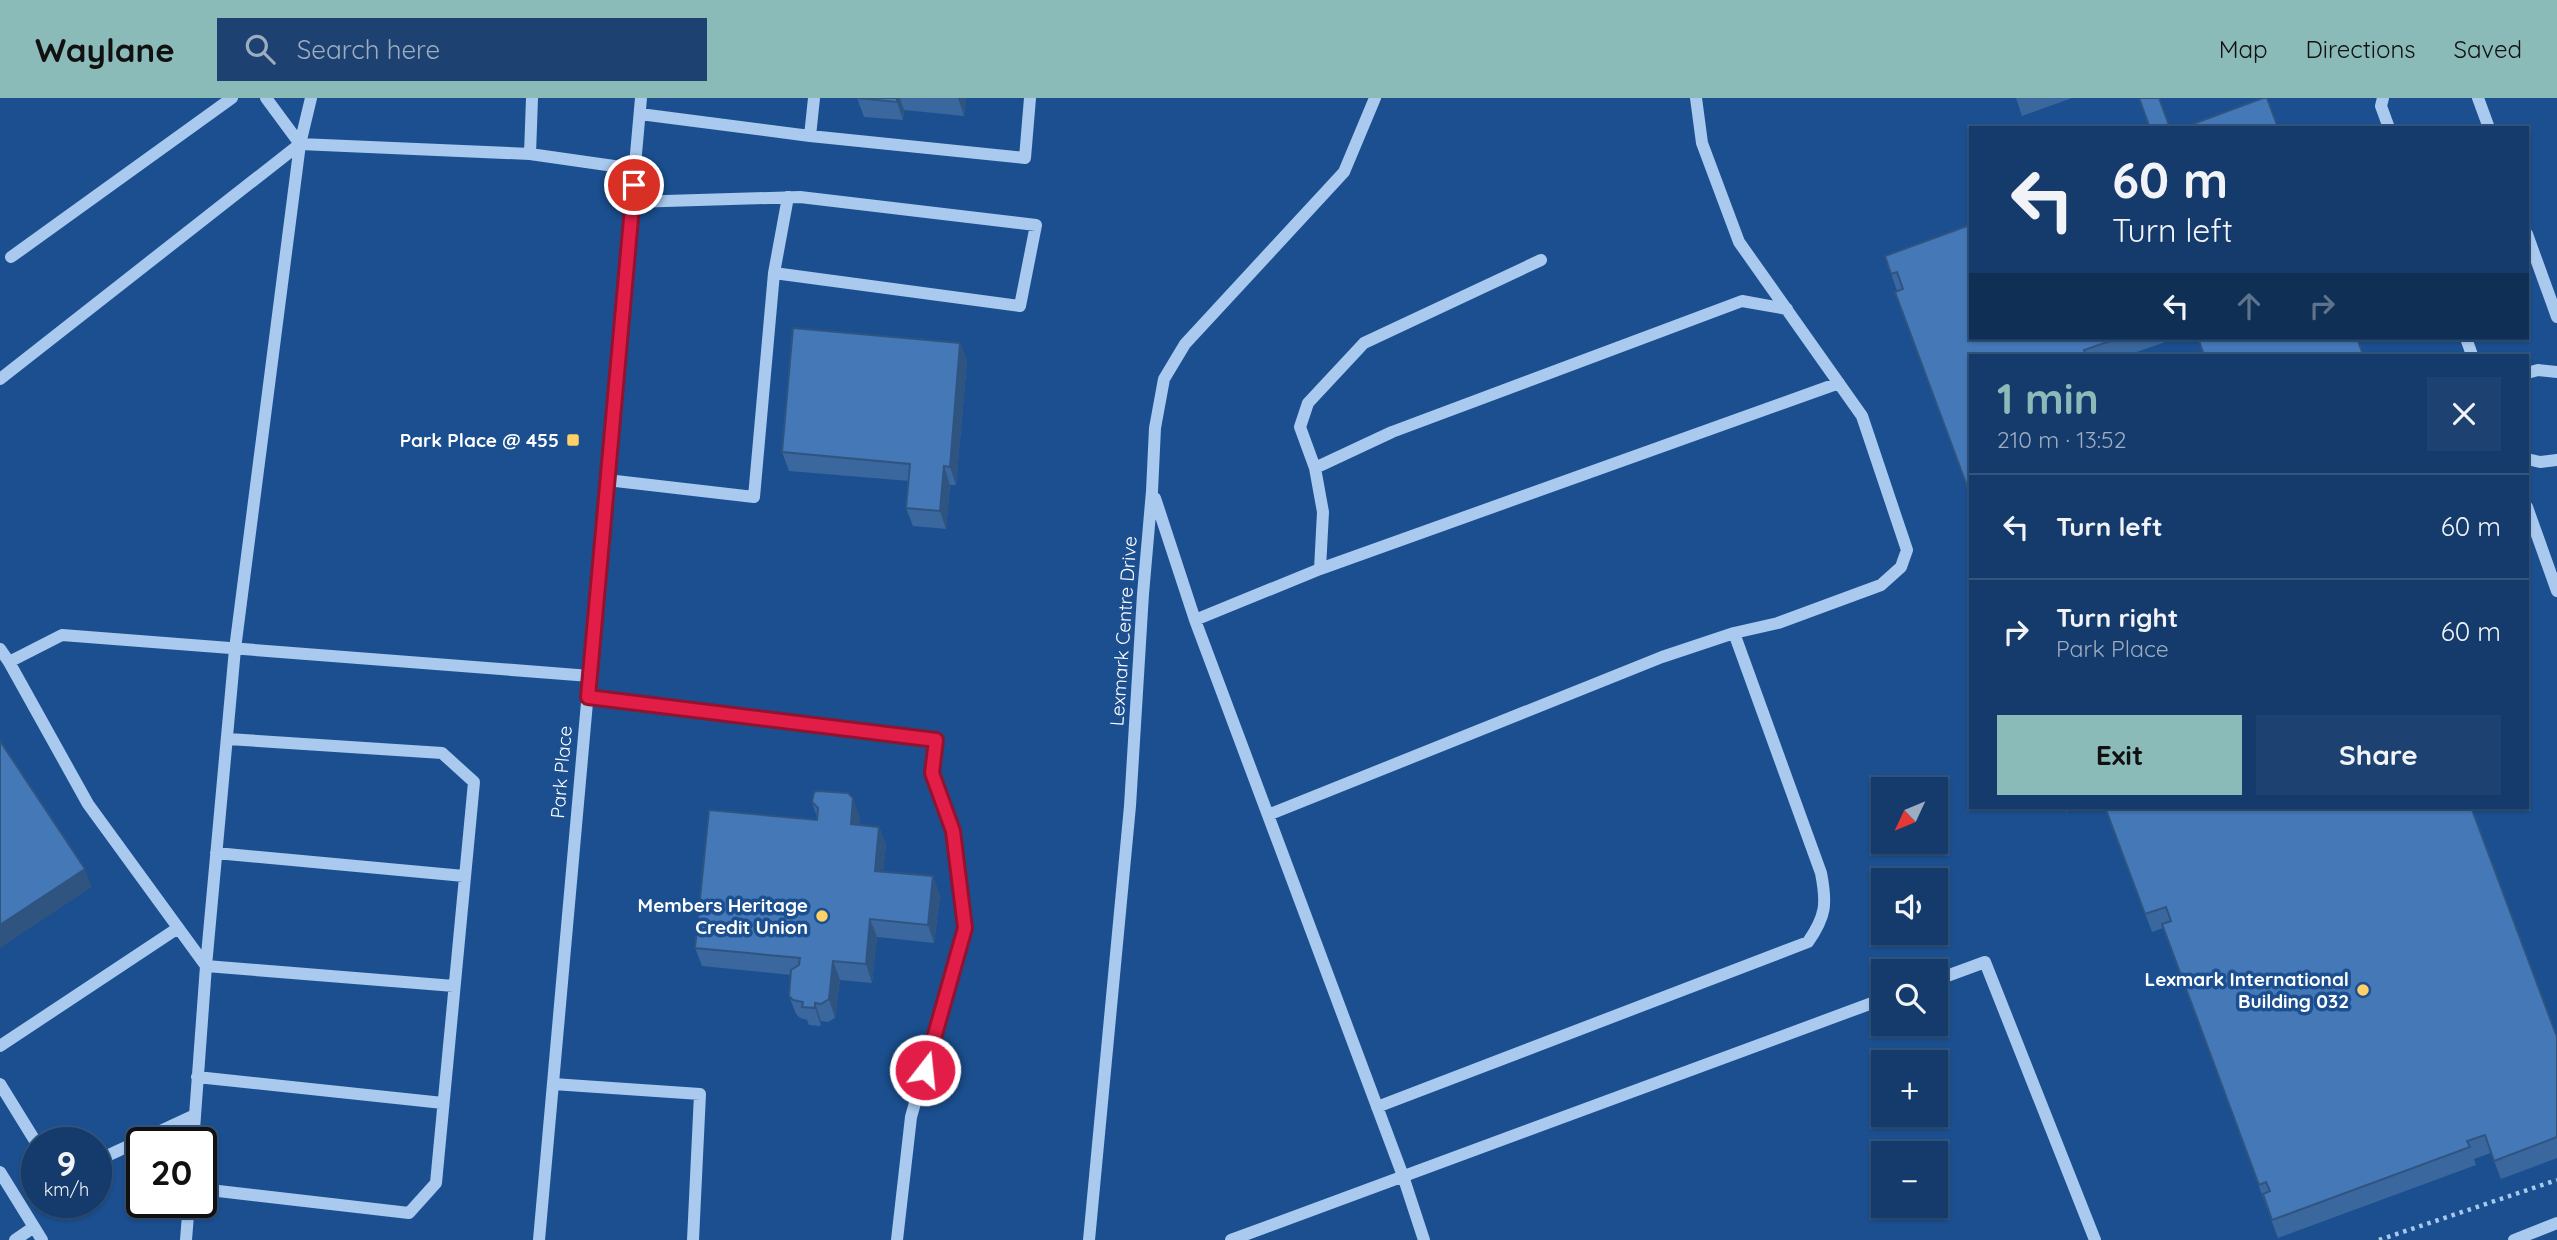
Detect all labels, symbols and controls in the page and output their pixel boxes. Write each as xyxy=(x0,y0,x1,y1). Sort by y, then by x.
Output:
search box xyxy=(217,18,707,81)
text: Waylane xyxy=(35,29,175,70)
icon: search xyxy=(241,30,279,68)
text: Search here xyxy=(297,33,440,66)
text: Map xyxy=(2219,34,2268,64)
text: Directions xyxy=(2306,34,2416,64)
text: Saved xyxy=(2454,34,2522,64)
text: 60 m xyxy=(2112,149,2228,210)
icon: left xyxy=(1997,154,2088,245)
pin xyxy=(604,155,664,215)
icon: arrive xyxy=(615,166,653,204)
text: Turn left xyxy=(2112,210,2233,250)
icon: left xyxy=(2157,287,2195,325)
icon: ahead xyxy=(2230,287,2268,325)
icon: right xyxy=(2303,287,2341,325)
text: 1 min xyxy=(1997,372,2099,425)
button: close xyxy=(2427,377,2501,451)
text: 210 m · 13:52 xyxy=(1997,425,2126,454)
place label: Park Place @ 455 xyxy=(400,428,559,452)
marker: Park Place @ 455 xyxy=(565,432,581,448)
icon: left xyxy=(1997,508,2035,546)
text: Turn left xyxy=(2056,510,2163,543)
text: 60 m xyxy=(2441,510,2501,543)
street label: Lexmark Centre Drive xyxy=(1104,535,1142,727)
text: Turn right xyxy=(2056,601,2178,634)
icon: right xyxy=(1997,613,2035,651)
text: 60 m xyxy=(2441,615,2501,648)
text: Park Place xyxy=(2056,634,2169,663)
button: Exit xyxy=(1997,715,2242,795)
button: Share xyxy=(2256,715,2501,795)
street label: Park Place xyxy=(545,725,577,819)
north arrow xyxy=(1871,777,1948,854)
map controls xyxy=(1871,777,1948,1218)
button: sound xyxy=(1871,868,1948,945)
place label: Members Heritage Credit Union xyxy=(638,893,808,939)
marker: Members Heritage Credit Union xyxy=(814,908,830,924)
button: search xyxy=(1871,959,1948,1036)
place label: Lexmark International Building 032 xyxy=(2145,967,2349,1013)
marker: Lexmark International Building 032 xyxy=(2355,982,2371,998)
position arrow xyxy=(888,1033,962,1107)
button: + xyxy=(1871,1050,1948,1127)
speed limit sign: 20 xyxy=(126,1127,217,1218)
text: 9 xyxy=(57,1141,76,1185)
button: − xyxy=(1871,1141,1948,1218)
text: km/h xyxy=(44,1178,89,1201)

